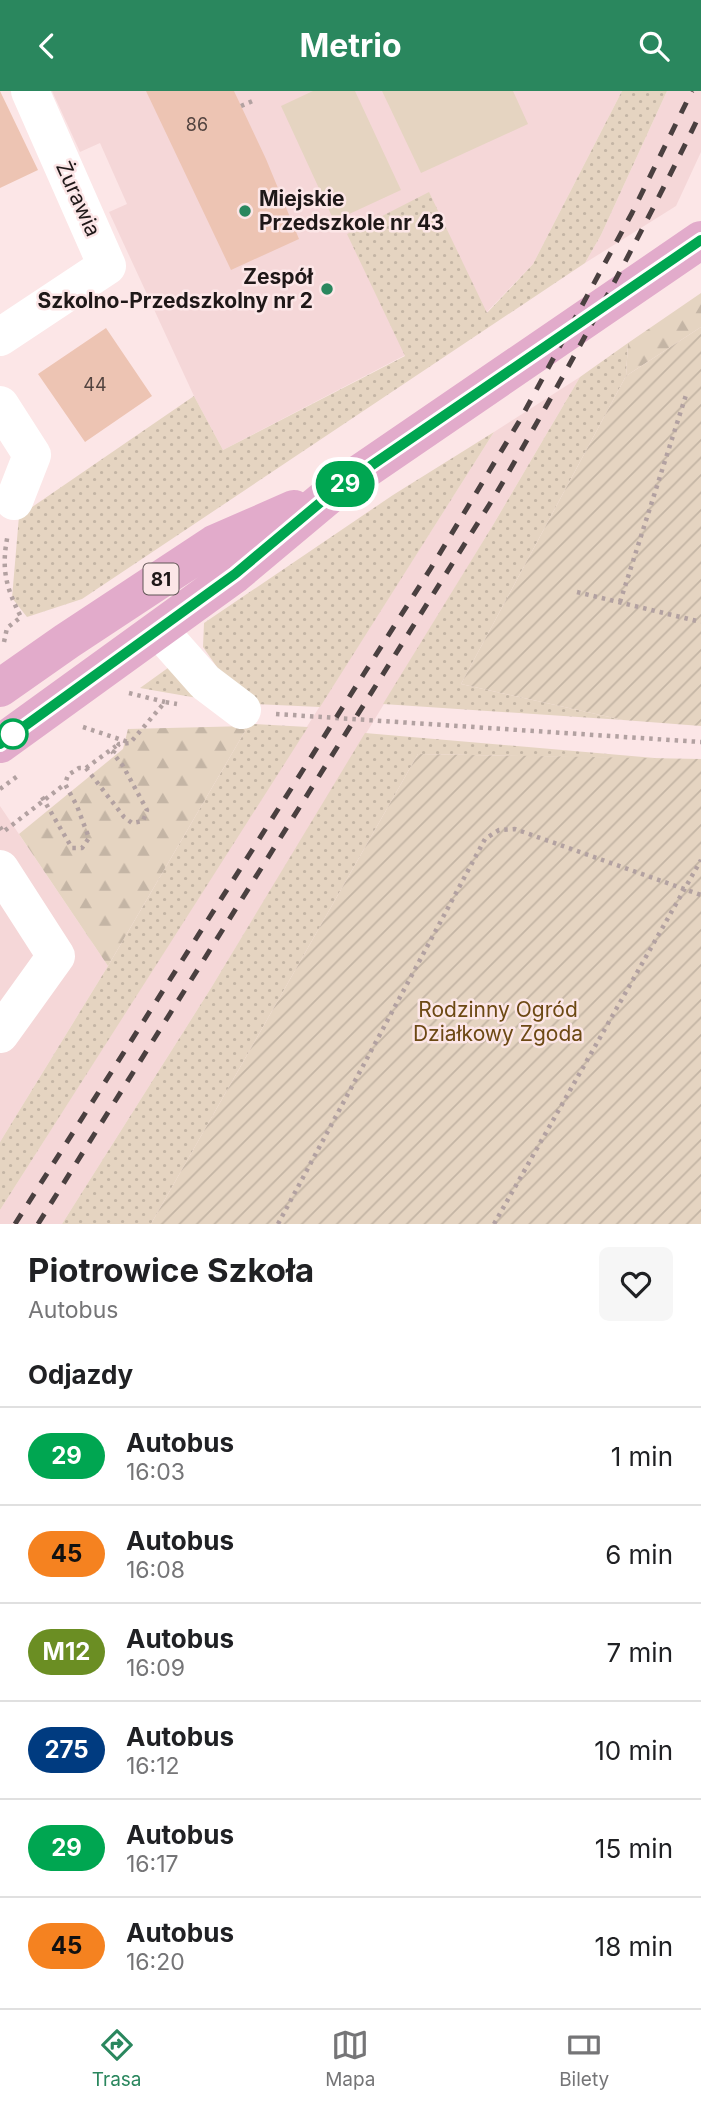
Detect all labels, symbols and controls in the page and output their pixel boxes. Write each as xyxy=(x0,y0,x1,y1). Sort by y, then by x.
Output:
text: Metrio xyxy=(299,26,402,65)
icon: back xyxy=(28,27,66,65)
icon: search xyxy=(635,27,673,65)
house number: 86 xyxy=(186,114,208,135)
street label: Żurawia xyxy=(51,157,107,240)
place label: Miejskie Przedszkole nr 43 xyxy=(259,186,444,235)
marker: Miejskie Przedszkole nr 43 xyxy=(237,203,253,219)
place label: Zespół Szkolno-Przedszkolny nr 2 xyxy=(37,264,313,313)
marker: Zespół Szkolno-Przedszkolny nr 2 xyxy=(319,281,335,297)
house number: 44 xyxy=(83,374,107,395)
line badge: 29 xyxy=(314,461,376,507)
text: 29 xyxy=(330,469,360,498)
road number: 81 xyxy=(144,563,178,594)
unlabelled marker xyxy=(0,719,28,749)
park label: Rodzinny Ogród Działkowy Zgoda xyxy=(413,997,583,1046)
button: heart xyxy=(599,1247,673,1321)
text: Piotrowice Szkoła xyxy=(28,1250,314,1290)
text: Autobus xyxy=(28,1296,118,1324)
text: Odjazdy xyxy=(28,1359,133,1390)
text: Autobus xyxy=(126,1427,234,1458)
text: 29 xyxy=(51,1441,82,1470)
text: 1 min xyxy=(611,1441,673,1472)
text: 16:03 xyxy=(126,1458,185,1486)
text: Autobus xyxy=(126,1525,234,1556)
text: 45 xyxy=(51,1539,82,1568)
text: 6 min xyxy=(605,1539,673,1570)
text: 16:08 xyxy=(126,1556,185,1584)
text: Autobus xyxy=(126,1623,234,1654)
text: M12 xyxy=(43,1637,90,1666)
text: 7 min xyxy=(607,1637,673,1668)
text: 16:09 xyxy=(126,1654,185,1682)
text: Autobus xyxy=(126,1721,234,1752)
text: 275 xyxy=(44,1735,89,1764)
text: 10 min xyxy=(594,1735,673,1766)
text: 16:12 xyxy=(126,1752,180,1780)
text: Autobus xyxy=(126,1819,234,1850)
text: 29 xyxy=(51,1833,82,1862)
text: 15 min xyxy=(595,1833,673,1864)
text: 16:17 xyxy=(126,1850,179,1878)
text: Autobus xyxy=(126,1917,234,1948)
text: 45 xyxy=(51,1931,82,1960)
text: 18 min xyxy=(595,1931,673,1962)
text: 16:20 xyxy=(126,1948,185,1976)
tab: Trasa xyxy=(92,2026,142,2091)
tab: Mapa xyxy=(325,2026,376,2091)
tab: Bilety xyxy=(559,2026,609,2091)

